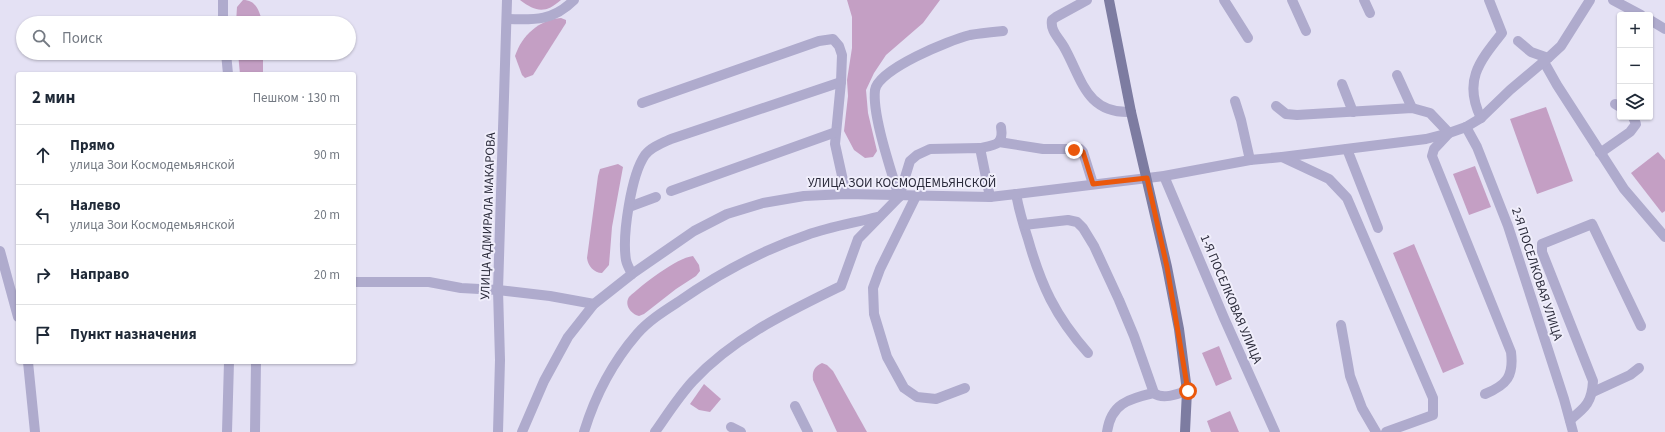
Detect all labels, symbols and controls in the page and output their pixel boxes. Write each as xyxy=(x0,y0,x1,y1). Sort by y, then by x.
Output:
map controls xyxy=(1617,12,1653,120)
button: + xyxy=(1617,12,1653,48)
search box xyxy=(16,16,356,60)
icon: search xyxy=(30,27,52,49)
text: Поиск xyxy=(62,28,103,49)
button: − xyxy=(1617,48,1653,84)
button: layers xyxy=(1617,84,1653,120)
text: 2 мин xyxy=(32,86,75,110)
text: Пешком · 130 m xyxy=(253,89,340,107)
street label: УЛИЦА АДМИРАЛА МАКАРОВА xyxy=(476,131,500,300)
text: Прямо xyxy=(70,135,115,156)
route end xyxy=(1065,141,1083,159)
icon: ahead xyxy=(32,144,54,166)
text: 90 m xyxy=(314,146,340,164)
text: улица Зои Космодемьянской xyxy=(70,156,235,174)
street label: УЛИЦА ЗОИ КОСМОДЕМЬЯНСКОЙ xyxy=(808,174,996,192)
text: Налево xyxy=(70,195,121,216)
icon: left xyxy=(32,204,54,226)
street label: 2-Я ПОСЕЛКОВАЯ УЛИЦА xyxy=(1507,205,1567,344)
text: 20 m xyxy=(314,206,340,224)
text: улица Зои Космодемьянской xyxy=(70,216,235,234)
street label: 1-Я ПОСЕЛКОВАЯ УЛИЦА xyxy=(1196,232,1267,367)
icon: right xyxy=(32,264,54,286)
text: Направо xyxy=(70,264,129,285)
text: 20 m xyxy=(314,266,340,284)
icon: arrive xyxy=(32,324,54,346)
text: Пункт назначения xyxy=(70,324,197,345)
route start xyxy=(1179,382,1197,400)

